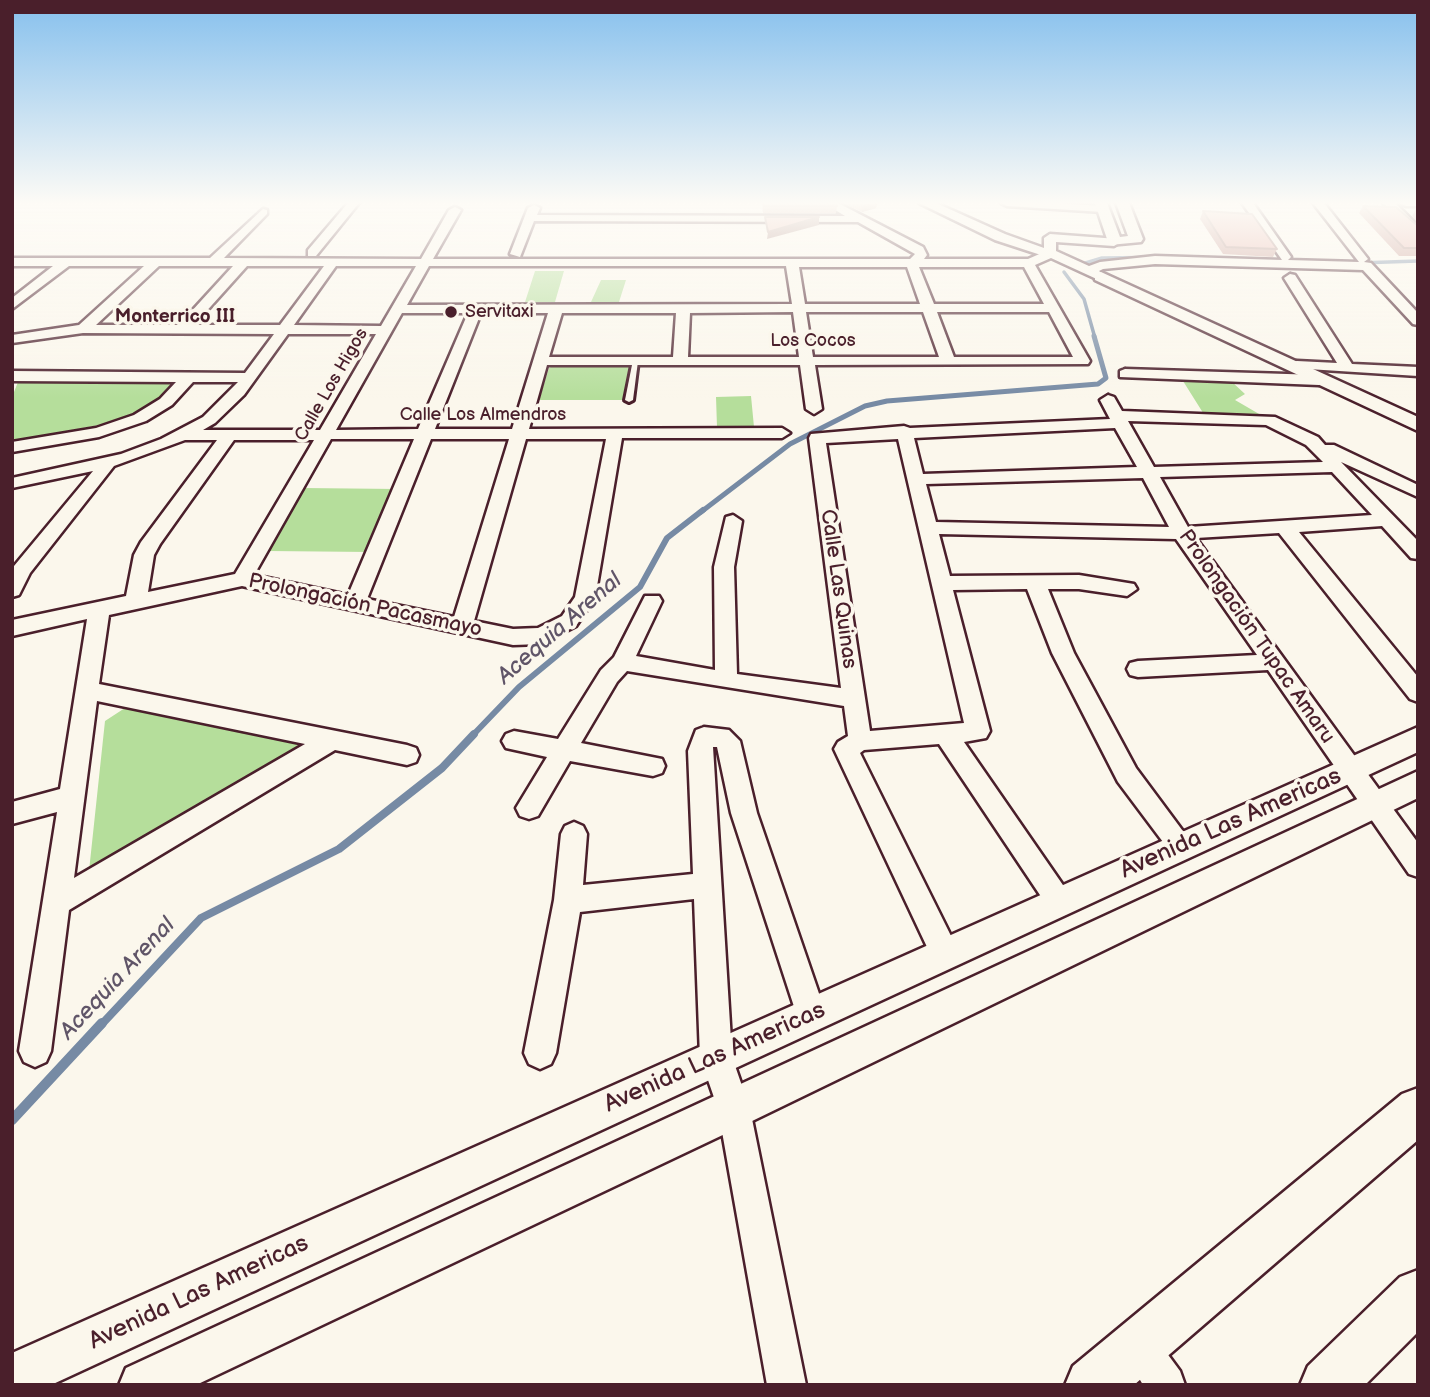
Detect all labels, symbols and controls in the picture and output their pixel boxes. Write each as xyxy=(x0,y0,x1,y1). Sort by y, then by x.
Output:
place label: Servitaxi xyxy=(465,301,534,323)
marker: Servitaxi xyxy=(443,304,459,320)
district label: Monterrico III xyxy=(115,306,235,328)
street label: Calle Los Higos xyxy=(291,325,373,445)
street label: Los Cocos xyxy=(770,330,856,352)
street label: Calle Los Almendros xyxy=(400,404,566,426)
street label: Calle Las Quinas xyxy=(814,508,862,670)
street label: Prolongación Tupac Amaru xyxy=(1172,525,1340,749)
water label: Acequia Arenal xyxy=(492,567,628,691)
street label: Prolongación Pacasmayo xyxy=(246,569,484,643)
street label: Avenida Las Americas xyxy=(1116,762,1346,886)
water label: Acequia Arenal xyxy=(55,912,181,1046)
street label: Avenida Las Americas xyxy=(600,996,830,1120)
street label: Avenida Las Americas xyxy=(85,1229,313,1357)

